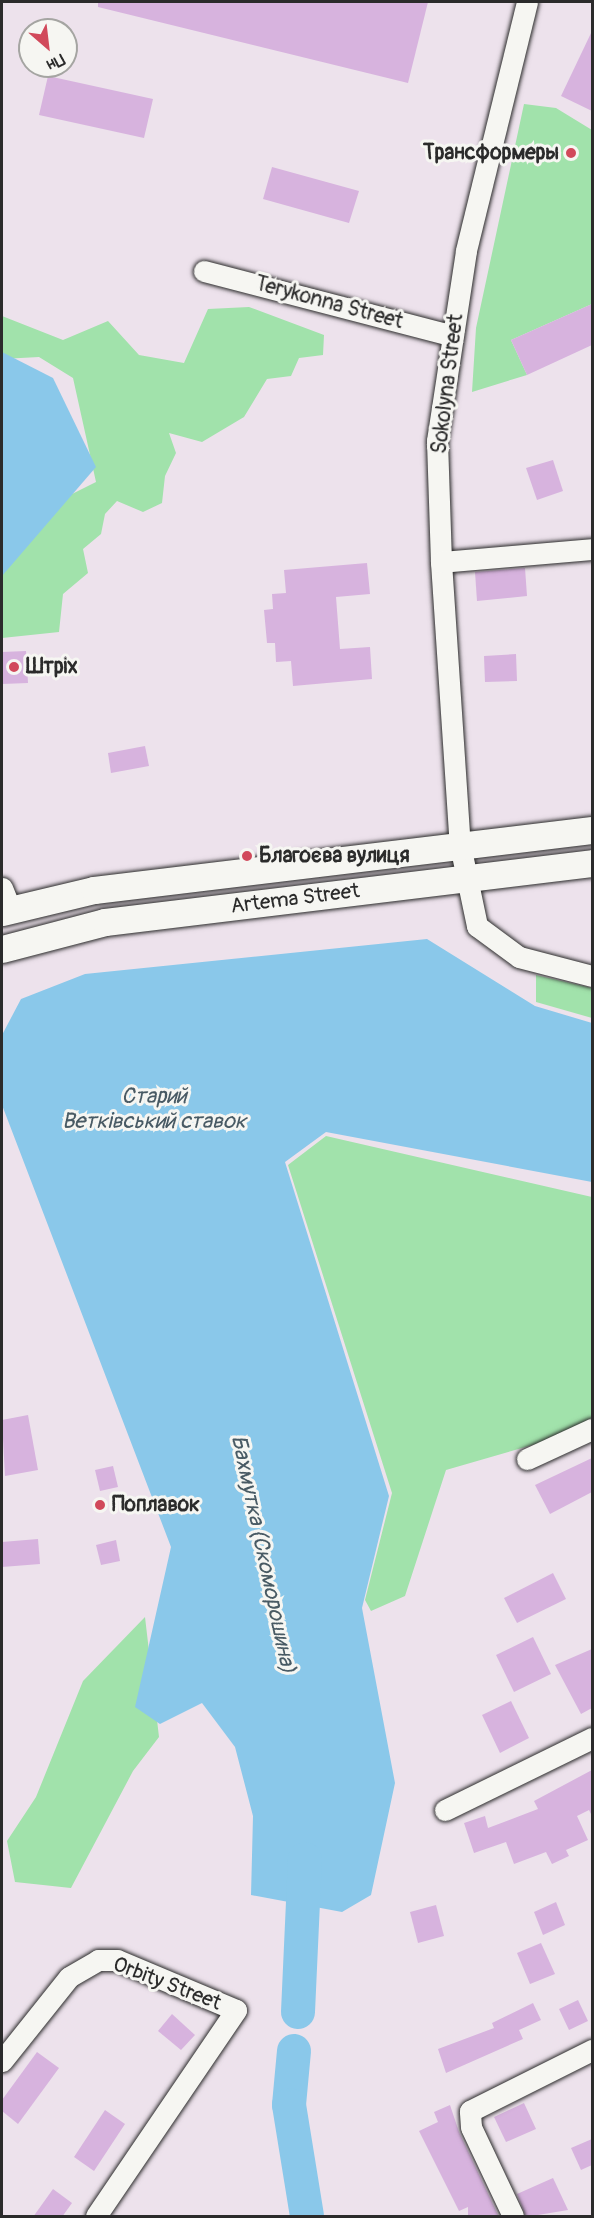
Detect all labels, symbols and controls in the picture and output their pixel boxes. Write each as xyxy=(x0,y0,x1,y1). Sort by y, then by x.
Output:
north arrow xyxy=(18,18,78,78)
text: Пн xyxy=(43,49,68,75)
place label: Трансформеры xyxy=(423,140,559,166)
marker: Трансформеры xyxy=(564,146,578,160)
street label: Terykonna Street xyxy=(252,271,406,335)
street label: Sokolyna Street xyxy=(427,313,469,455)
place label: Штріх xyxy=(26,654,78,680)
marker: Штріх xyxy=(7,660,21,674)
place label: Благоєва вулиця xyxy=(259,843,410,869)
marker: Благоєва вулиця xyxy=(240,849,254,863)
street label: Artema Street xyxy=(229,879,361,919)
water label: Старий Ветківський ставок xyxy=(62,1083,246,1134)
water label: Бахмутка (Скоморошина) xyxy=(225,1433,301,1675)
place label: Поплавок xyxy=(112,1492,200,1518)
marker: Поплавок xyxy=(93,1498,107,1512)
street label: Orbity Street xyxy=(109,1952,225,2016)

